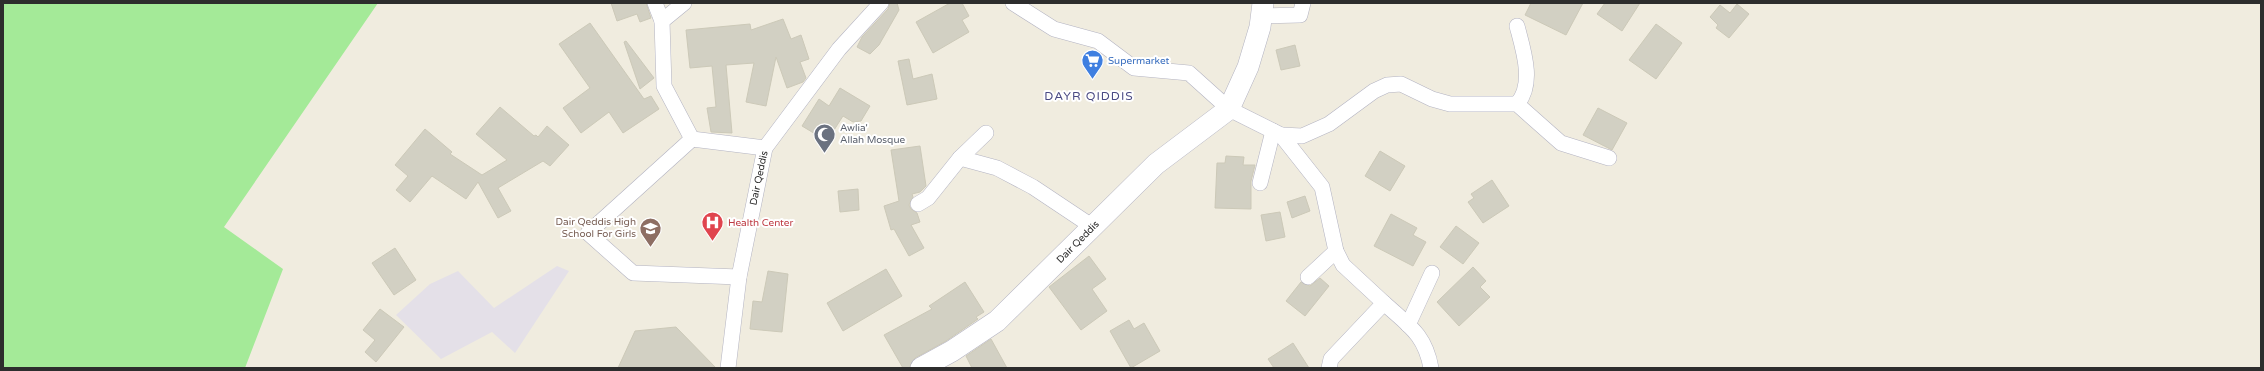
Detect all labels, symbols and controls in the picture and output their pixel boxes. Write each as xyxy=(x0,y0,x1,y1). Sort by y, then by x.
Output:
supermarket icon: Supermarket xyxy=(1080,48,1106,81)
place label: Supermarket xyxy=(1108,55,1170,67)
district label: DAYR QIDDIS xyxy=(1044,89,1134,103)
mosque icon: Awlia' Allah Mosque xyxy=(812,121,838,154)
place label: Awlia' Allah Mosque xyxy=(840,122,905,146)
street label: Dair Qeddis xyxy=(747,149,771,206)
hospital icon: Health Center xyxy=(699,210,725,243)
school or university icon: Dair Qeddis High School For Girls xyxy=(638,215,664,248)
place label: Dair Qeddis High School For Girls xyxy=(556,216,636,240)
place label: Health Center xyxy=(728,217,794,229)
street label: Dair Qeddis xyxy=(1054,218,1102,266)

